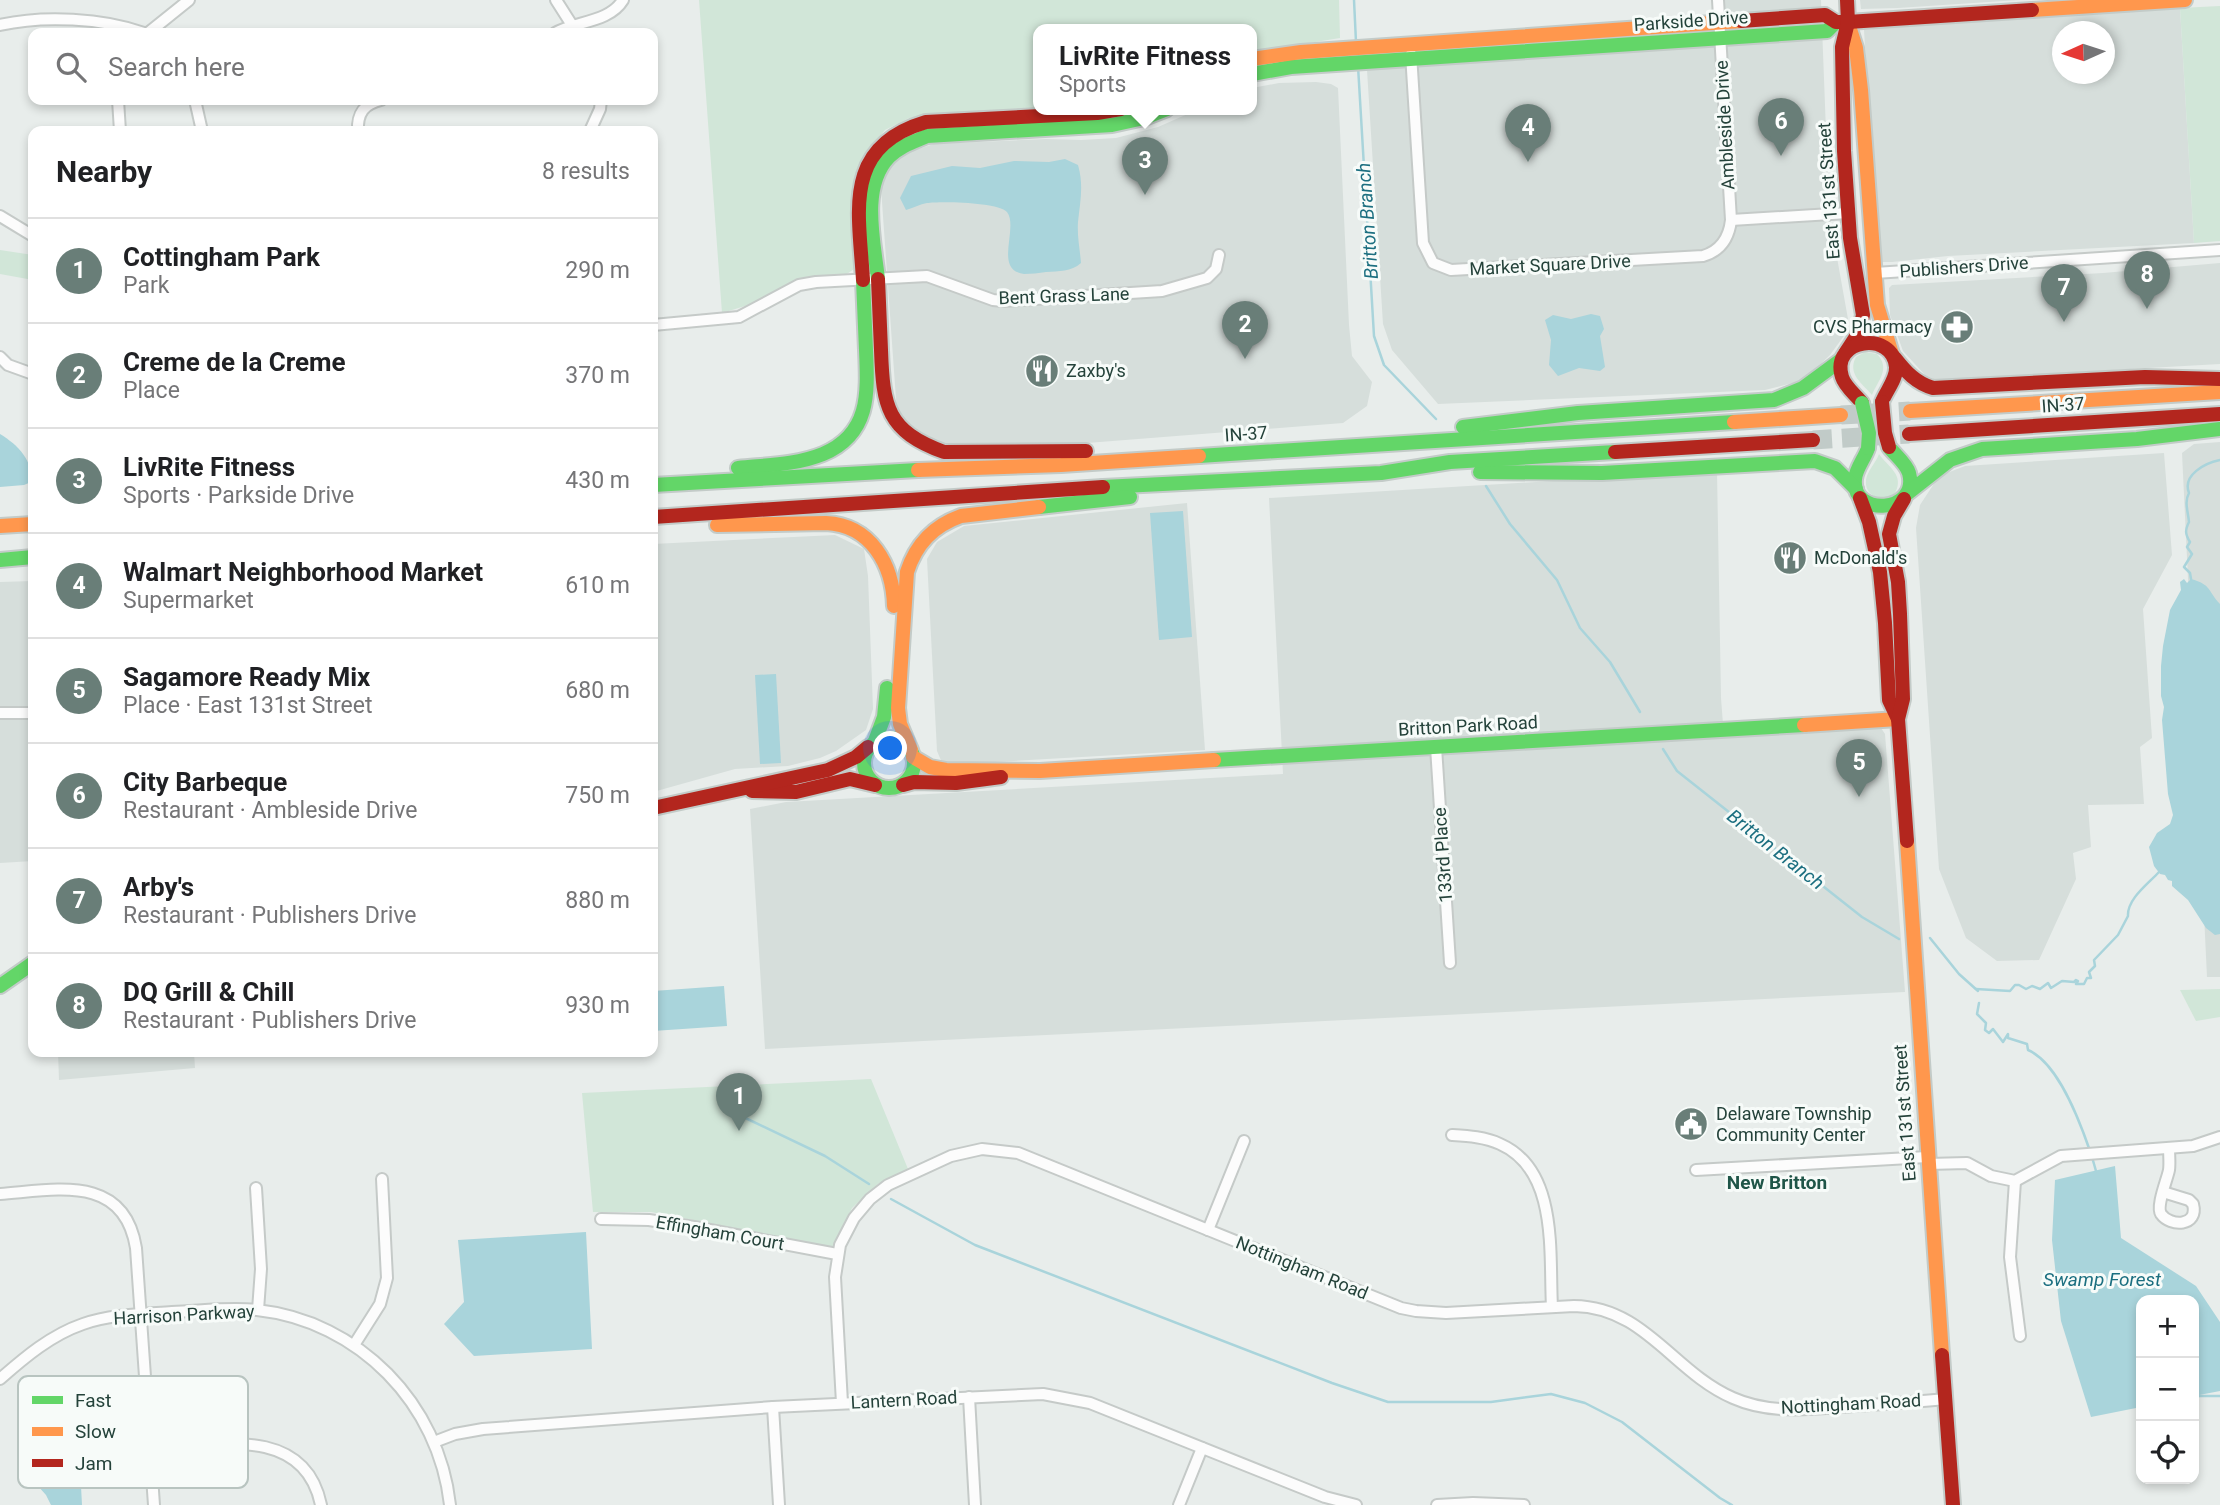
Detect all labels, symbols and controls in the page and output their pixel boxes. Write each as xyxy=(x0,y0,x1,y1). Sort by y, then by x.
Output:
street label: Parkside Drive xyxy=(1633,6,1749,35)
north arrow xyxy=(2052,21,2115,84)
popup xyxy=(1033,24,1257,115)
search box xyxy=(28,28,658,105)
text: LivRite Fitness xyxy=(1059,41,1231,71)
icon: search xyxy=(52,48,90,86)
text: Search here xyxy=(108,52,245,82)
street label: Ambleside Drive xyxy=(1711,60,1738,190)
text: Sports xyxy=(1059,71,1126,98)
pin: 6 xyxy=(1758,98,1804,156)
pin: 4 xyxy=(1505,104,1551,162)
street label: East 131st Street xyxy=(1813,122,1844,260)
pin: 3 xyxy=(1122,137,1168,195)
text: Nearby xyxy=(56,154,152,189)
text: 8 results xyxy=(542,158,630,185)
water label: Britton Branch xyxy=(1352,162,1383,280)
text: Cottingham Park xyxy=(123,242,320,272)
street label: Market Square Drive xyxy=(1469,250,1631,279)
pin: 8 xyxy=(2124,251,2170,309)
street label: Publishers Drive xyxy=(1899,252,2029,281)
text: 1 xyxy=(72,257,86,284)
text: 290 m xyxy=(565,257,630,284)
pin: 7 xyxy=(2041,264,2087,322)
text: Park xyxy=(123,272,169,299)
street label: Bent Grass Lane xyxy=(998,283,1130,308)
pin: 2 xyxy=(1222,301,1268,359)
pharmacy icon: CVS Pharmacy xyxy=(1938,308,1976,346)
place label: CVS Pharmacy xyxy=(1813,316,1932,337)
text: Creme de la Creme xyxy=(123,347,346,377)
restaurant icon: Zaxby's xyxy=(1023,352,1061,390)
place label: Zaxby's xyxy=(1066,360,1126,381)
text: 2 xyxy=(72,362,86,389)
text: 370 m xyxy=(565,362,630,389)
text: Place xyxy=(123,377,180,404)
street label: IN-37 xyxy=(2041,393,2085,416)
street label: IN-37 xyxy=(1224,422,1268,445)
text: LivRite Fitness xyxy=(123,452,295,482)
text: 3 xyxy=(72,467,86,494)
text: 430 m xyxy=(565,467,630,494)
text: Sports · Parkside Drive xyxy=(123,482,354,509)
restaurant icon: McDonald's xyxy=(1771,539,1809,577)
place label: McDonald's xyxy=(1814,547,1907,568)
text: Walmart Neighborhood Market xyxy=(123,557,483,587)
text: 4 xyxy=(72,572,86,599)
text: 610 m xyxy=(565,572,630,599)
text: Supermarket xyxy=(123,587,254,614)
text: Sagamore Ready Mix xyxy=(123,662,370,692)
text: 5 xyxy=(72,677,86,704)
text: 680 m xyxy=(565,677,630,704)
text: Place · East 131st Street xyxy=(123,692,373,719)
street label: Britton Park Road xyxy=(1398,711,1538,740)
your location xyxy=(873,731,907,765)
pin: 5 xyxy=(1836,739,1882,797)
text: City Barbeque xyxy=(123,767,287,797)
text: 6 xyxy=(72,782,86,809)
text: 750 m xyxy=(565,782,630,809)
text: Restaurant · Ambleside Drive xyxy=(123,797,417,824)
water label: Britton Branch xyxy=(1723,804,1829,894)
street label: 133rd Place xyxy=(1429,807,1456,903)
text: Arby's xyxy=(123,872,194,902)
text: 7 xyxy=(72,887,86,914)
text: 880 m xyxy=(565,887,630,914)
text: Restaurant · Publishers Drive xyxy=(123,902,417,929)
text: DQ Grill & Chill xyxy=(123,977,294,1007)
text: 8 xyxy=(72,992,86,1019)
text: 930 m xyxy=(565,992,630,1019)
text: Restaurant · Publishers Drive xyxy=(123,1007,417,1034)
street label: East 131st Street xyxy=(1889,1044,1920,1182)
pin: 1 xyxy=(716,1073,762,1131)
place label: Delaware Township Community Center xyxy=(1716,1103,1872,1145)
public building icon: Delaware Township Community Center xyxy=(1672,1105,1710,1143)
district label: New Britton xyxy=(1727,1171,1827,1194)
street label: Effingham Court xyxy=(654,1211,786,1254)
street label: Nottingham Road xyxy=(1233,1231,1371,1304)
water label: Swamp Forest xyxy=(2043,1268,2162,1291)
map controls xyxy=(2136,1295,2199,1484)
button: + xyxy=(2136,1295,2199,1358)
street label: Harrison Parkway xyxy=(113,1300,255,1329)
button: − xyxy=(2136,1358,2199,1421)
legend xyxy=(18,1376,248,1488)
street label: Lantern Road xyxy=(850,1386,958,1413)
text: Fast xyxy=(75,1389,112,1412)
street label: Nottingham Road xyxy=(1780,1389,1922,1418)
text: Slow xyxy=(75,1420,116,1443)
button: locate xyxy=(2136,1421,2199,1484)
text: Jam xyxy=(75,1452,112,1475)

